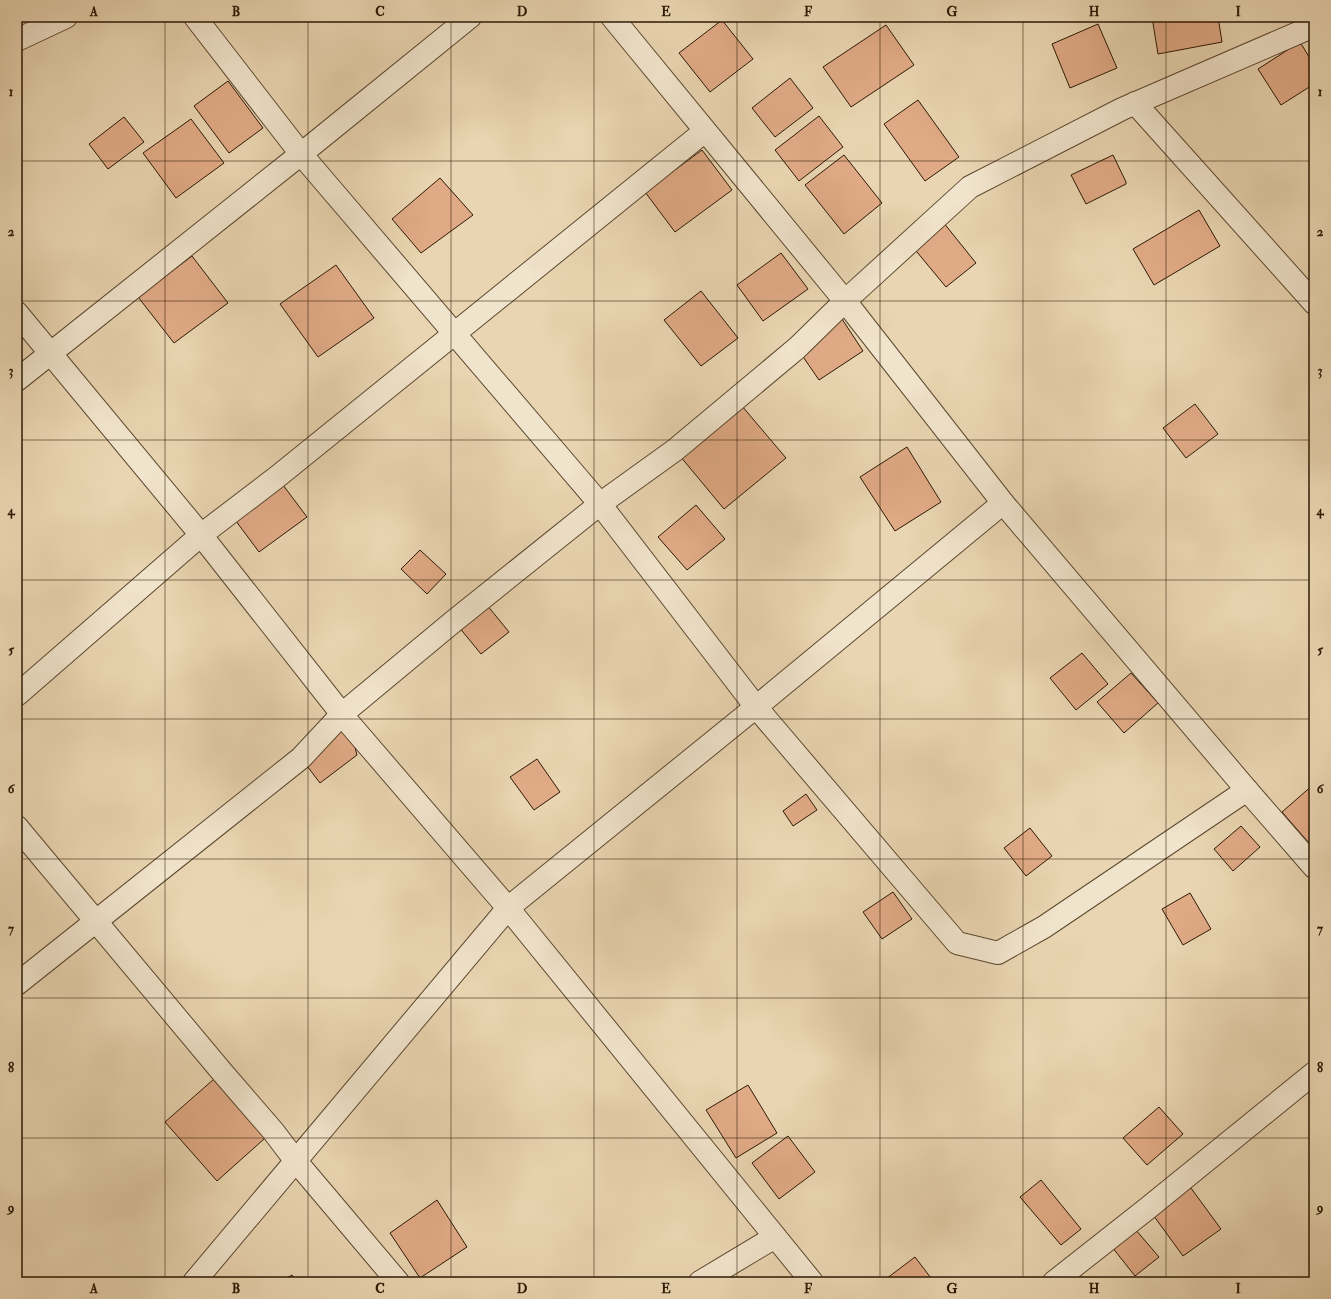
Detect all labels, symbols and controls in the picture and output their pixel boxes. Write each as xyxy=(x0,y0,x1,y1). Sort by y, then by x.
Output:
text: A xyxy=(89,4,99,20)
text: B xyxy=(232,4,240,20)
text: C xyxy=(375,4,385,20)
text: D xyxy=(517,4,528,20)
text: E xyxy=(661,4,671,20)
text: F xyxy=(804,4,813,20)
text: G xyxy=(947,4,958,20)
text: H xyxy=(1089,4,1100,20)
text: I xyxy=(1235,4,1241,20)
text: 1 xyxy=(9,84,14,100)
text: 1 xyxy=(1318,84,1323,100)
text: 2 xyxy=(8,224,15,240)
text: 2 xyxy=(1317,224,1324,240)
text: 3 xyxy=(9,363,14,379)
text: 3 xyxy=(1318,363,1323,379)
text: 4 xyxy=(6,503,15,519)
text: 4 xyxy=(1315,503,1324,519)
text: 5 xyxy=(8,642,14,658)
text: 5 xyxy=(1317,642,1323,658)
text: 6 xyxy=(8,781,16,797)
text: 6 xyxy=(1317,781,1325,797)
text: 7 xyxy=(8,921,15,937)
text: 7 xyxy=(1317,921,1324,937)
text: 8 xyxy=(8,1060,14,1076)
text: 8 xyxy=(1317,1060,1323,1076)
text: 9 xyxy=(6,1200,15,1216)
text: 9 xyxy=(1315,1200,1324,1216)
text: A xyxy=(89,1281,99,1297)
text: B xyxy=(232,1281,240,1297)
text: C xyxy=(375,1281,385,1297)
text: D xyxy=(517,1281,528,1297)
text: E xyxy=(661,1281,671,1297)
text: F xyxy=(804,1281,813,1297)
text: G xyxy=(947,1281,958,1297)
text: H xyxy=(1089,1281,1100,1297)
text: I xyxy=(1235,1281,1241,1297)

